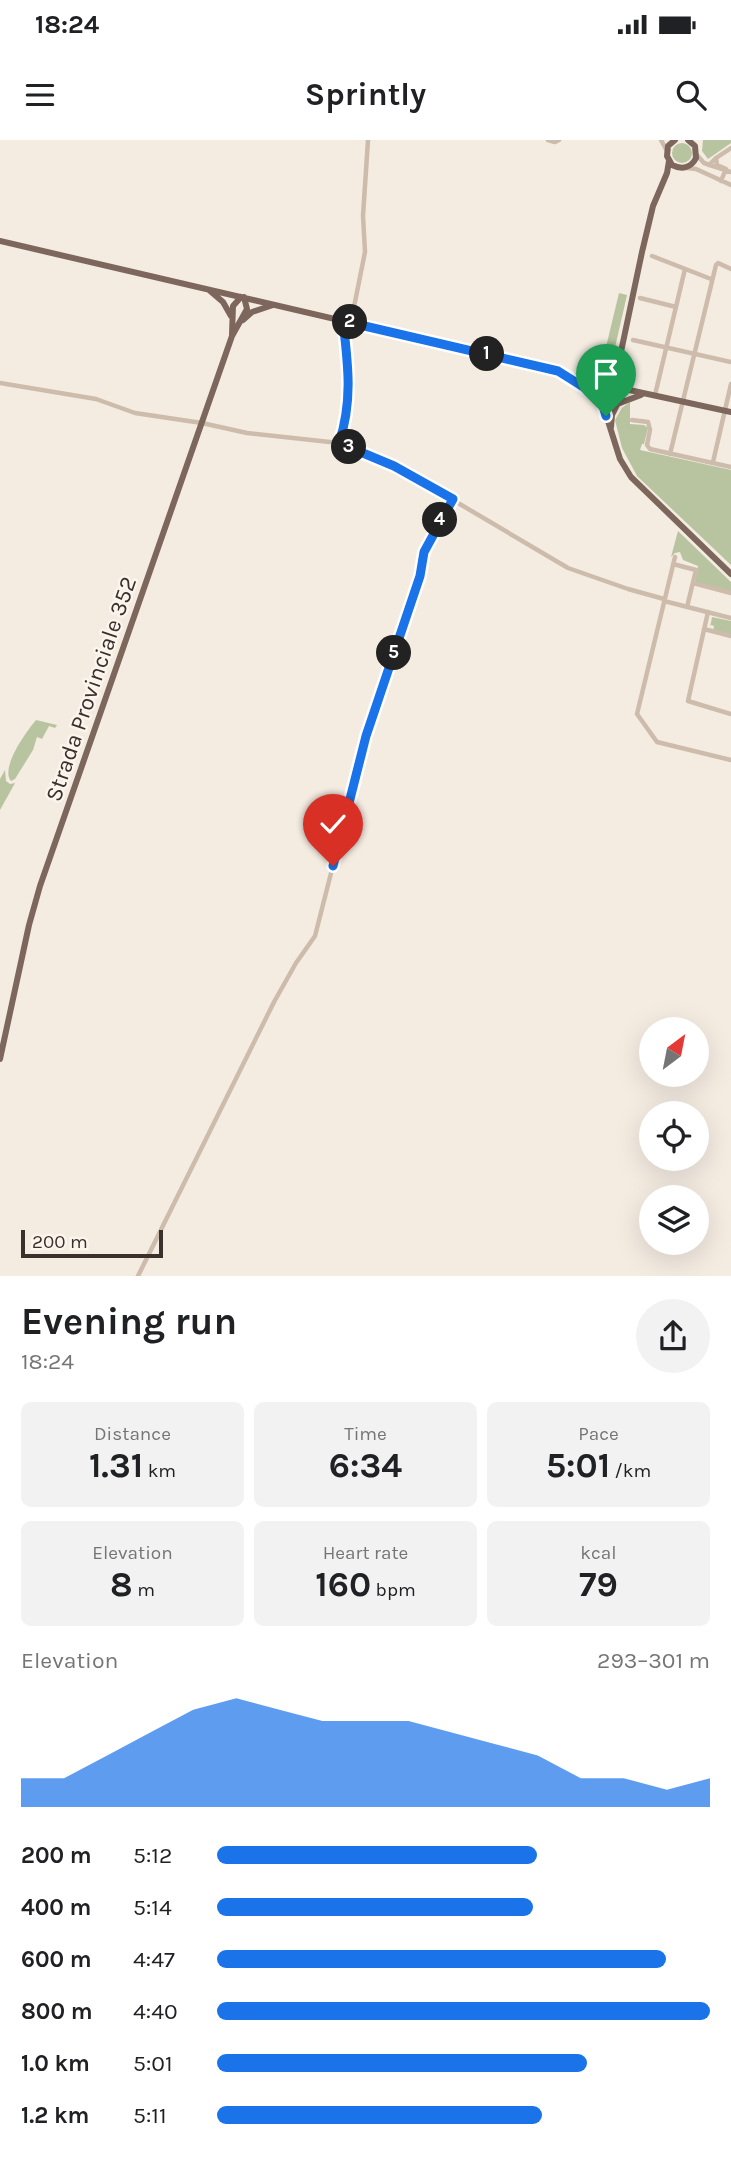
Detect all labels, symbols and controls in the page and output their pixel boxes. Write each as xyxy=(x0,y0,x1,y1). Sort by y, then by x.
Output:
text: 18:24 xyxy=(35,9,99,40)
icon: menu xyxy=(21,76,59,114)
text: Sprintly xyxy=(305,76,426,113)
icon: search xyxy=(672,76,710,114)
pin: 2 xyxy=(332,304,368,340)
text: 2 xyxy=(344,310,355,332)
pin: 1 xyxy=(470,336,504,372)
text: 1 xyxy=(483,342,490,364)
pin xyxy=(576,344,636,416)
icon: arrive xyxy=(587,355,625,393)
pin: 3 xyxy=(332,430,366,464)
text: 3 xyxy=(343,435,354,457)
pin: 4 xyxy=(422,502,458,538)
text: 4 xyxy=(434,508,445,530)
street label: Strada Provinciale 352 xyxy=(40,573,142,805)
pin: 5 xyxy=(376,636,412,670)
text: 5 xyxy=(388,641,399,663)
pin xyxy=(303,794,363,866)
icon: check xyxy=(314,805,352,843)
north arrow xyxy=(639,1017,709,1087)
map controls xyxy=(639,1017,709,1255)
button: locate xyxy=(639,1101,709,1171)
button: layers xyxy=(639,1185,709,1255)
scale bar xyxy=(21,1227,163,1259)
text: 200 m xyxy=(32,1231,88,1253)
text: Evening run xyxy=(21,1299,237,1344)
button: share xyxy=(636,1299,710,1373)
text: 18:24 xyxy=(21,1348,74,1375)
text: Distance xyxy=(94,1423,171,1445)
text: Time xyxy=(344,1423,387,1445)
text: Pace xyxy=(578,1423,619,1445)
text: 1.31 xyxy=(89,1445,143,1486)
text: 6:34 xyxy=(329,1445,402,1486)
text: 5:01 xyxy=(546,1445,610,1486)
text: km xyxy=(143,1460,176,1482)
text: /km xyxy=(610,1460,651,1482)
text: Elevation xyxy=(92,1542,173,1564)
text: Heart rate xyxy=(323,1542,408,1564)
text: kcal xyxy=(580,1542,617,1564)
text: 8 xyxy=(110,1564,133,1605)
text: 160 xyxy=(315,1564,371,1605)
text: 79 xyxy=(579,1564,618,1605)
text: m xyxy=(133,1579,155,1601)
text: bpm xyxy=(371,1579,416,1601)
text: Elevation xyxy=(21,1647,118,1674)
text: 293–301 m xyxy=(597,1647,710,1674)
text: 200 m xyxy=(21,1842,92,1869)
text: 5:12 xyxy=(133,1842,172,1869)
text: 400 m xyxy=(21,1894,91,1921)
text: 5:14 xyxy=(133,1894,172,1921)
text: 600 m xyxy=(21,1946,92,1973)
text: 4:47 xyxy=(133,1946,175,1973)
text: 800 m xyxy=(21,1998,93,2025)
text: 4:40 xyxy=(133,1998,178,2025)
text: 1.0 km xyxy=(21,2050,90,2077)
text: 5:01 xyxy=(133,2050,173,2077)
text: 1.2 km xyxy=(21,2102,89,2129)
text: 5:11 xyxy=(133,2102,167,2129)

